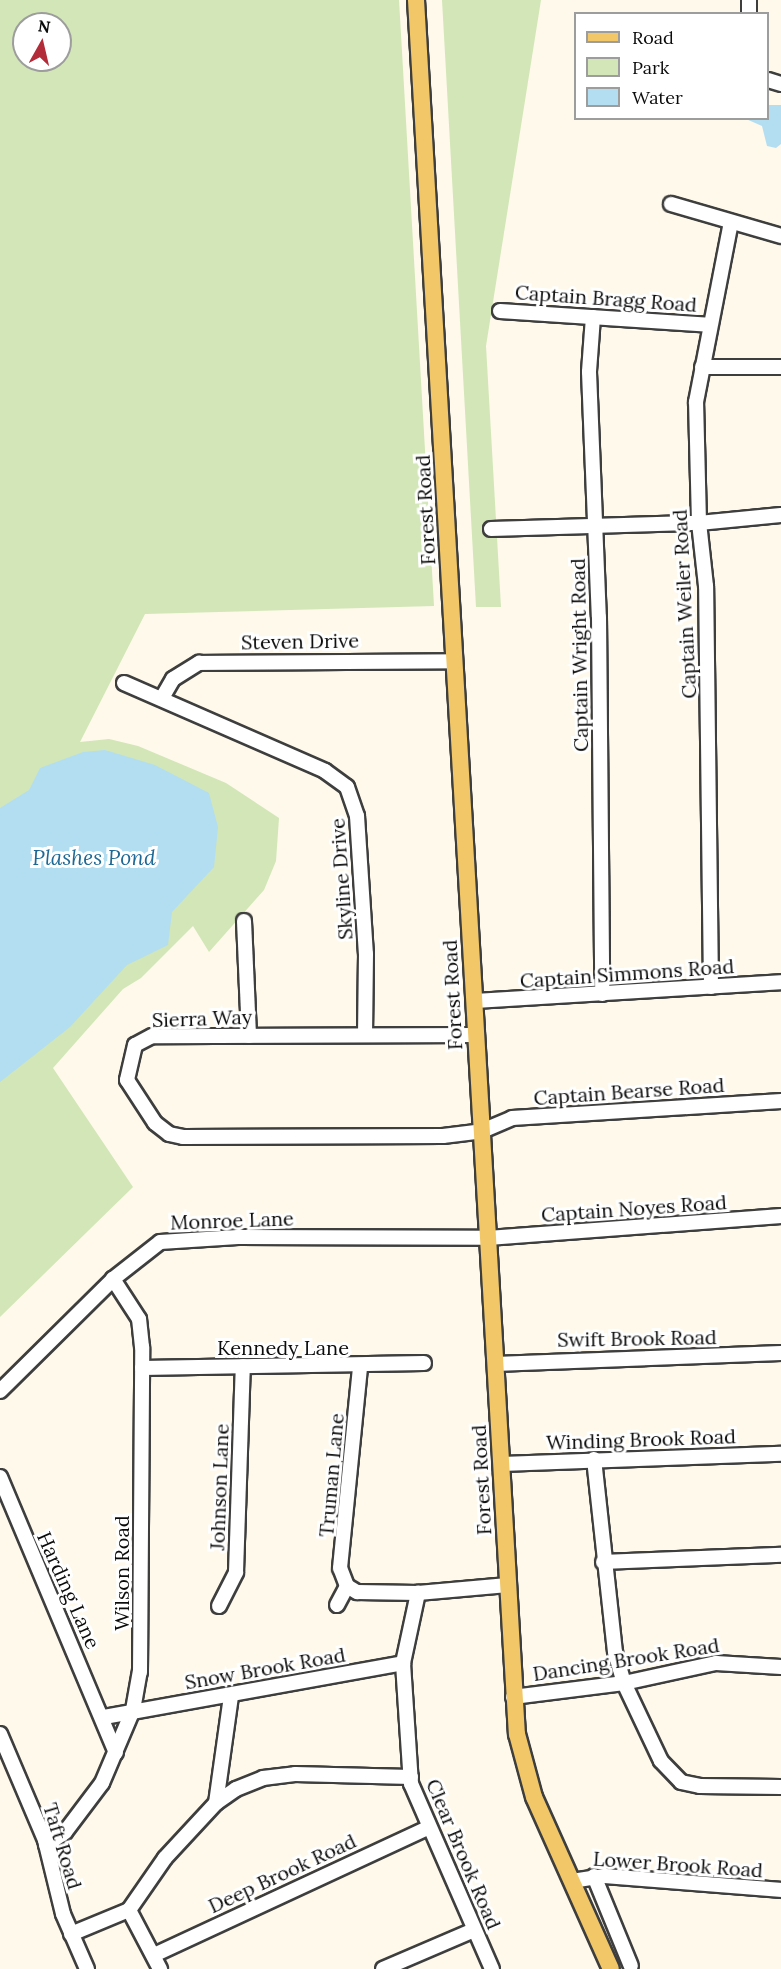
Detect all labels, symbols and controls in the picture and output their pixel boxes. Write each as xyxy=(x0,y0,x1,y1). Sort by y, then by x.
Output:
north arrow xyxy=(12,12,72,72)
legend xyxy=(574,12,769,120)
text: N xyxy=(37,15,52,37)
text: Road xyxy=(632,26,674,49)
text: Park xyxy=(632,56,669,79)
text: Water xyxy=(632,86,683,109)
street label: Captain Bragg Road xyxy=(514,280,698,316)
street label: Forest Road xyxy=(410,454,440,566)
street label: Captain Weiler Road xyxy=(667,509,701,699)
street label: Captain Wright Road xyxy=(565,558,593,752)
street label: Steven Drive xyxy=(241,628,359,654)
street label: Skyline Drive xyxy=(325,817,357,941)
water label: Plashes Pond xyxy=(32,845,156,871)
street label: Forest Road xyxy=(437,939,467,1051)
street label: Captain Simmons Road xyxy=(519,954,735,992)
street label: Sierra Way xyxy=(151,1004,253,1032)
street label: Captain Bearse Road xyxy=(533,1072,725,1110)
street label: Captain Noyes Road xyxy=(540,1190,728,1226)
street label: Monroe Lane xyxy=(170,1206,294,1234)
street label: Swift Brook Road xyxy=(557,1325,717,1351)
street label: Kennedy Lane xyxy=(217,1335,349,1359)
street label: Truman Lane xyxy=(314,1412,348,1538)
street label: Johnson Lane xyxy=(205,1423,233,1551)
street label: Forest Road xyxy=(466,1424,496,1536)
street label: Winding Brook Road xyxy=(546,1424,736,1454)
street label: Wilson Road xyxy=(109,1515,133,1631)
street label: Harding Lane xyxy=(32,1528,106,1652)
street label: Dancing Brook Road xyxy=(531,1632,721,1686)
street label: Snow Brook Road xyxy=(183,1642,347,1694)
street label: Clear Brook Road xyxy=(421,1775,507,1933)
street label: Taft Road xyxy=(39,1800,87,1892)
street label: Deep Brook Road xyxy=(204,1828,360,1918)
street label: Lower Brook Road xyxy=(592,1846,764,1882)

